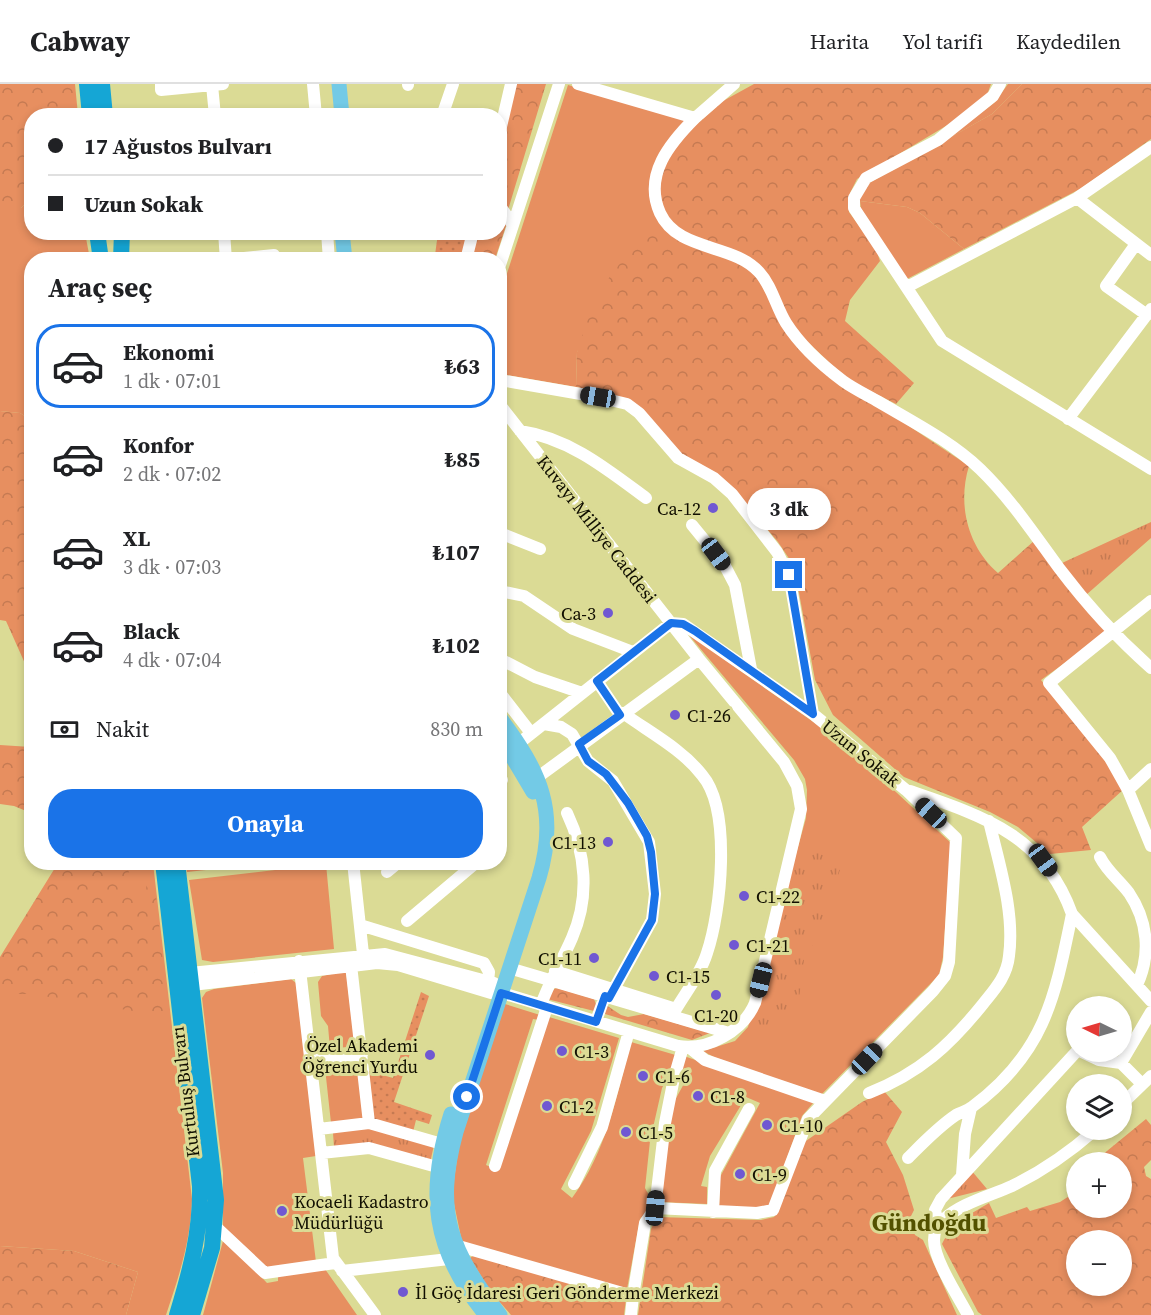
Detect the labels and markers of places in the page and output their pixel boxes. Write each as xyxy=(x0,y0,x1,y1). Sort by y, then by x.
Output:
place label: Ca-12 xyxy=(657,496,701,521)
marker: Ca-12 xyxy=(706,501,720,515)
place label: Ca-3 xyxy=(561,601,596,626)
marker: Ca-3 xyxy=(601,606,615,620)
place label: C1-26 xyxy=(687,703,731,728)
marker: C1-26 xyxy=(668,708,682,722)
place label: C1-13 xyxy=(552,830,596,855)
marker: C1-13 xyxy=(601,835,615,849)
place label: C1-22 xyxy=(756,884,800,909)
marker: C1-22 xyxy=(737,889,751,903)
place label: C1-21 xyxy=(746,933,790,958)
marker: C1-21 xyxy=(727,938,741,952)
place label: C1-11 xyxy=(538,946,582,971)
marker: C1-11 xyxy=(587,951,601,965)
place label: C1-15 xyxy=(666,964,710,989)
marker: C1-15 xyxy=(647,969,661,983)
marker: C1-20 xyxy=(709,988,723,1002)
place label: C1-20 xyxy=(694,1003,738,1028)
place label: Özel Akademi Öğrenci Yurdu xyxy=(302,1033,418,1079)
place label: C1-3 xyxy=(574,1039,609,1064)
marker: C1-3 xyxy=(555,1044,569,1058)
marker: Özel Akademi Öğrenci Yurdu xyxy=(423,1048,437,1062)
place label: C1-6 xyxy=(655,1064,690,1089)
marker: C1-6 xyxy=(636,1069,650,1083)
place label: C1-8 xyxy=(710,1084,745,1109)
marker: C1-8 xyxy=(691,1089,705,1103)
place label: C1-2 xyxy=(559,1094,594,1119)
marker: C1-2 xyxy=(540,1099,554,1113)
place label: C1-10 xyxy=(779,1113,823,1138)
marker: C1-10 xyxy=(760,1118,774,1132)
place label: C1-5 xyxy=(638,1120,673,1145)
marker: C1-5 xyxy=(619,1125,633,1139)
place label: C1-9 xyxy=(752,1162,787,1187)
marker: C1-9 xyxy=(733,1167,747,1181)
place label: Kocaeli Kadastro Müdürlüğü xyxy=(294,1189,429,1235)
marker: Kocaeli Kadastro Müdürlüğü xyxy=(275,1204,289,1218)
place label: İl Göç İdaresi Geri Gönderme Merkezi xyxy=(415,1280,719,1305)
marker: İl Göç İdaresi Geri Gönderme Merkezi xyxy=(396,1285,410,1299)

